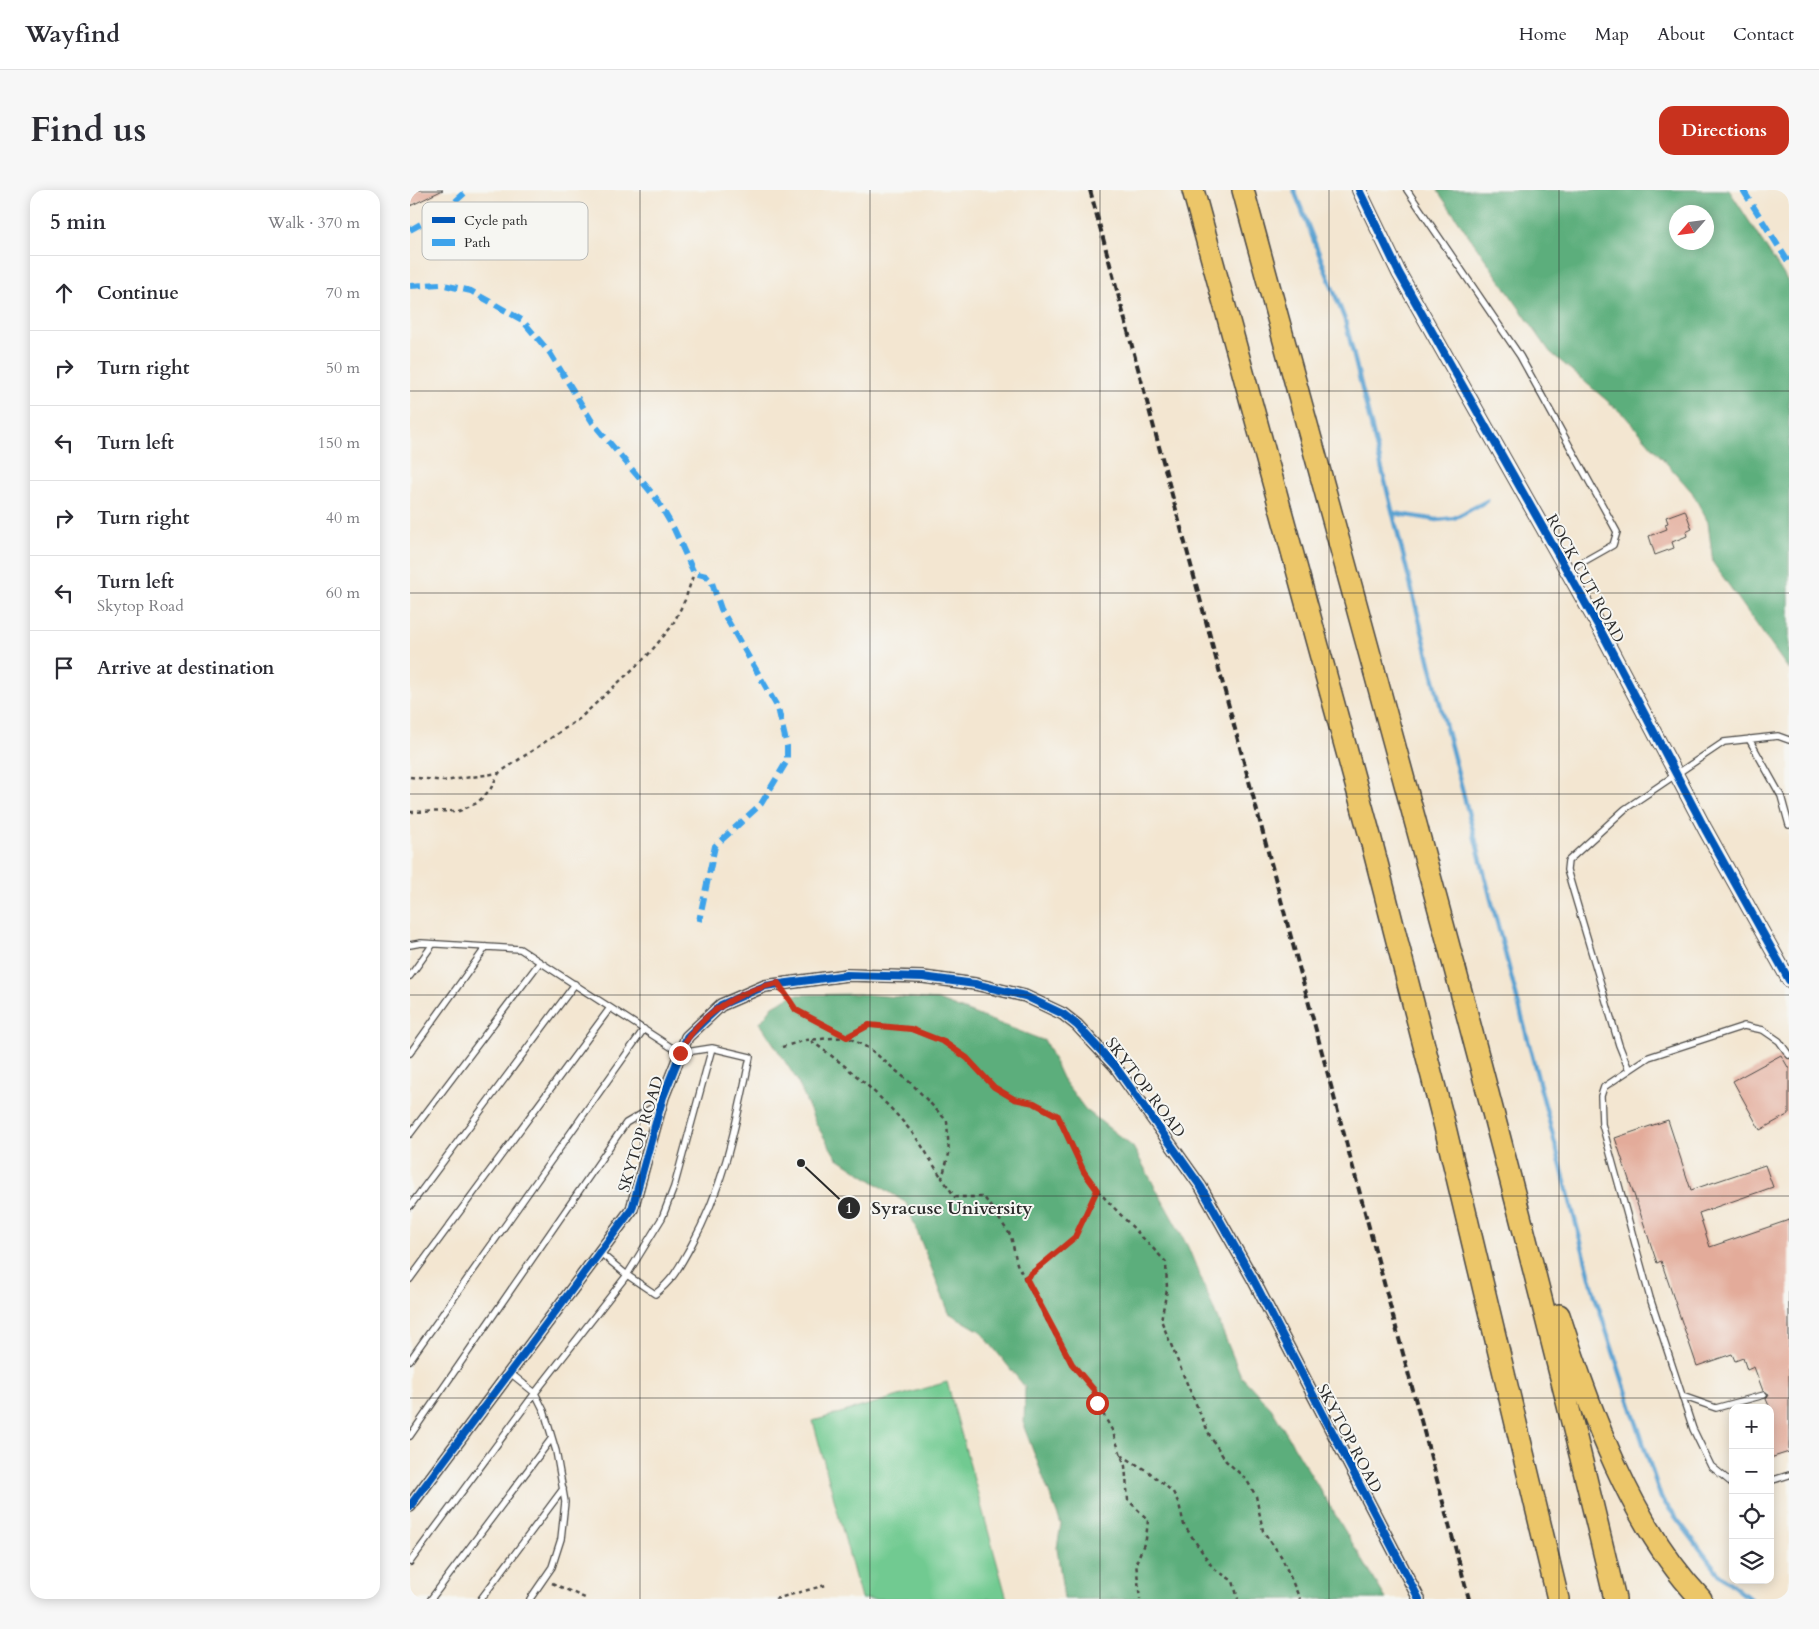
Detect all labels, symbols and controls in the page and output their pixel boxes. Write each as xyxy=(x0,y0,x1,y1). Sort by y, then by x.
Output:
text: Wayfind xyxy=(25,18,120,51)
text: Home xyxy=(1519,22,1567,47)
text: Map xyxy=(1595,22,1629,47)
text: About xyxy=(1657,22,1705,47)
text: Contact xyxy=(1733,22,1794,47)
text: Find us xyxy=(30,106,146,154)
button: Directions xyxy=(1659,106,1789,155)
legend xyxy=(422,202,588,260)
north arrow xyxy=(1669,205,1714,250)
text: 5 min xyxy=(50,208,106,237)
text: Cycle path xyxy=(464,211,528,230)
text: Walk · 370 m xyxy=(268,212,360,234)
text: Path xyxy=(464,233,491,252)
icon: ahead xyxy=(50,279,78,307)
text: Continue xyxy=(97,280,179,306)
text: 70 m xyxy=(326,282,360,304)
icon: right xyxy=(50,354,78,382)
text: Turn right xyxy=(97,355,189,381)
text: 50 m xyxy=(326,357,360,379)
icon: left xyxy=(50,429,78,457)
text: Turn left xyxy=(97,430,174,456)
text: 150 m xyxy=(318,432,360,454)
icon: right xyxy=(50,504,78,532)
text: Turn right xyxy=(97,505,189,531)
text: 40 m xyxy=(326,507,360,529)
street label: ROCK CUT ROAD xyxy=(1541,510,1630,647)
text: Turn left xyxy=(97,569,174,595)
icon: left xyxy=(50,579,78,607)
text: 60 m xyxy=(326,582,360,604)
text: Skytop Road xyxy=(97,595,184,617)
icon: arrive xyxy=(50,654,78,682)
text: Arrive at destination xyxy=(97,655,274,681)
street label: SKYTOP ROAD xyxy=(1100,1033,1190,1142)
route end xyxy=(669,1042,692,1065)
street label: SKYTOP ROAD xyxy=(613,1073,669,1195)
callout: Syracuse University xyxy=(837,1192,1043,1225)
text: Syracuse University xyxy=(872,1196,1033,1221)
text: 1 xyxy=(845,1198,853,1218)
street label: SKYTOP ROAD xyxy=(1311,1380,1387,1497)
route start xyxy=(1086,1392,1109,1415)
map controls xyxy=(1729,1404,1774,1584)
button: + xyxy=(1729,1404,1774,1449)
button: − xyxy=(1729,1449,1774,1494)
button: locate xyxy=(1729,1494,1774,1539)
button: layers xyxy=(1729,1539,1774,1584)

